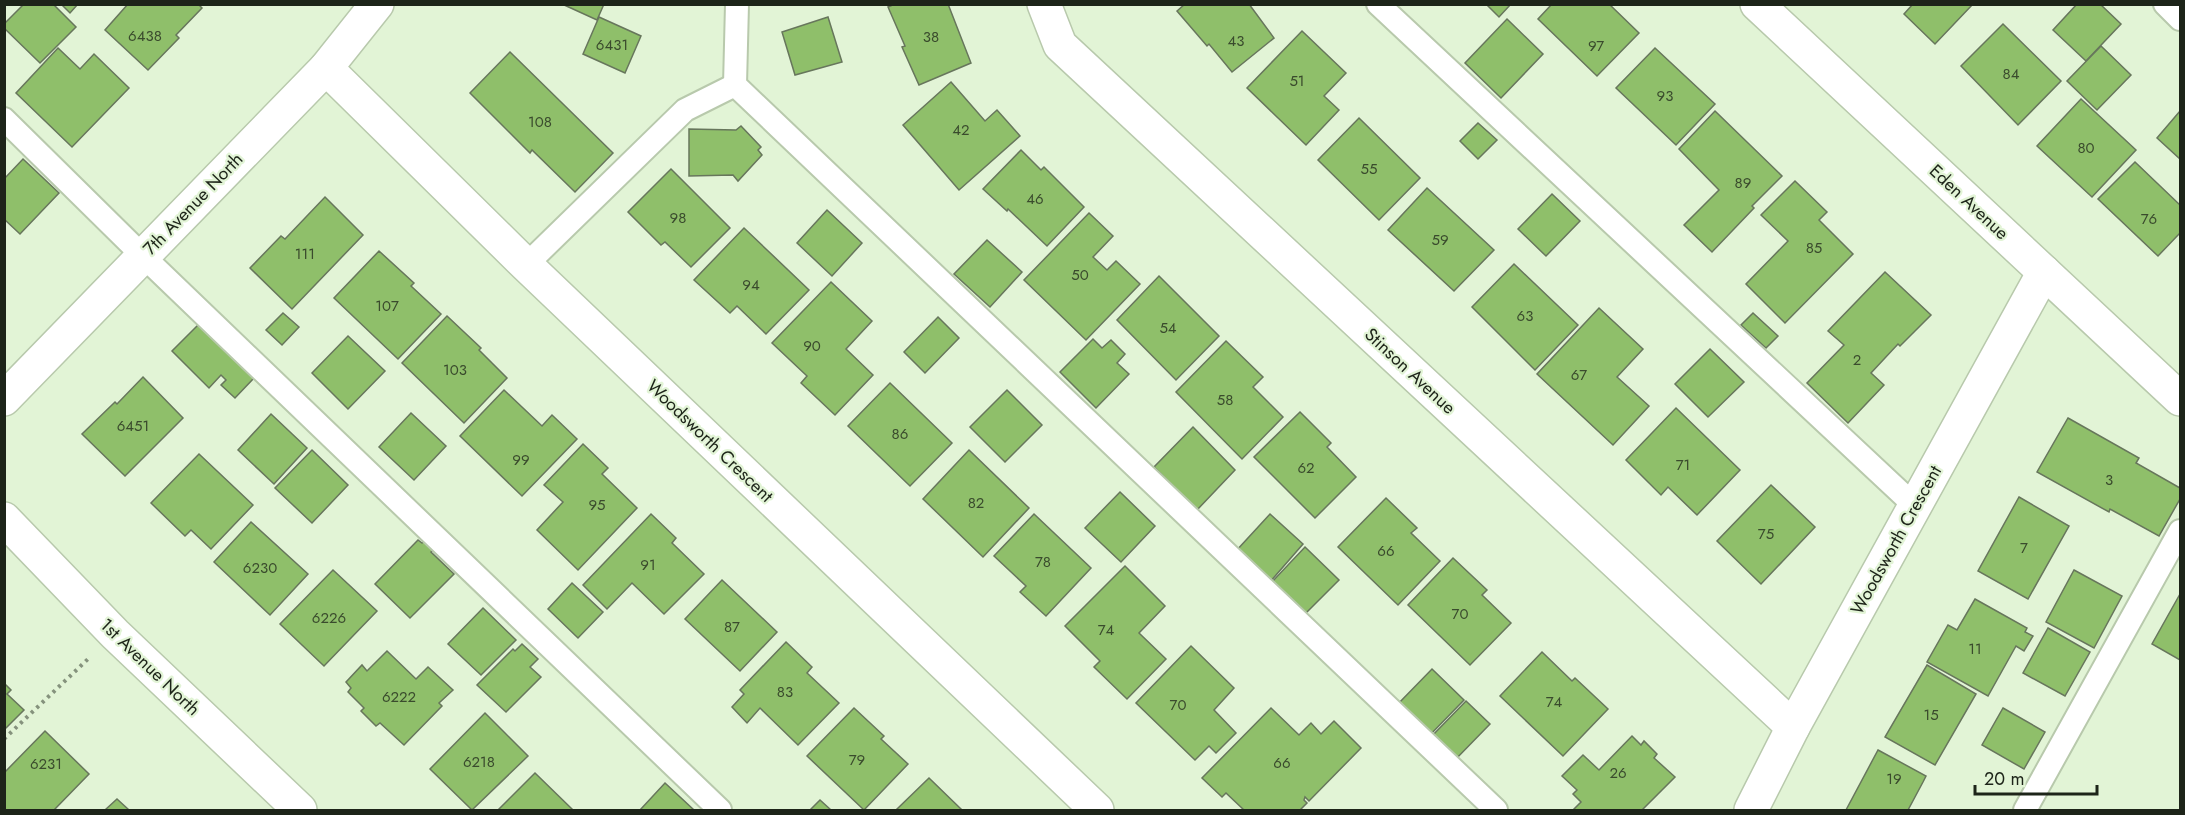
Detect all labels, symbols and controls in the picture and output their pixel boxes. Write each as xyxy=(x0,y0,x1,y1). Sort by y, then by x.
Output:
house number: 6438 xyxy=(128,25,162,47)
house number: 38 xyxy=(923,26,939,48)
house number: 43 xyxy=(1228,30,1244,52)
house number: 6431 xyxy=(596,34,628,56)
house number: 97 xyxy=(1588,35,1604,57)
house number: 84 xyxy=(2003,63,2020,85)
house number: 51 xyxy=(1289,70,1305,92)
house number: 93 xyxy=(1657,85,1673,107)
house number: 108 xyxy=(528,111,552,133)
house number: 42 xyxy=(952,119,970,141)
house number: 80 xyxy=(2077,137,2095,159)
street label: 7th Avenue North xyxy=(137,147,249,261)
house number: 55 xyxy=(1361,158,1377,180)
street label: Eden Avenue xyxy=(1923,158,2015,246)
house number: 89 xyxy=(1735,172,1751,194)
house number: 46 xyxy=(1026,188,1044,210)
house number: 98 xyxy=(670,207,686,229)
house number: 76 xyxy=(2141,208,2157,230)
house number: 59 xyxy=(1431,229,1449,251)
house number: 85 xyxy=(1806,237,1822,259)
house number: 111 xyxy=(295,243,315,265)
house number: 50 xyxy=(1071,264,1089,286)
house number: 94 xyxy=(742,274,760,296)
house number: 107 xyxy=(375,295,399,317)
house number: 63 xyxy=(1517,305,1533,327)
house number: 54 xyxy=(1159,317,1177,339)
street label: Stinson Avenue xyxy=(1359,322,1461,420)
house number: 90 xyxy=(803,335,821,357)
house number: 2 xyxy=(1853,349,1861,371)
house number: 103 xyxy=(443,359,467,381)
house number: 67 xyxy=(1571,364,1587,386)
street label: Woodsworth Crescent xyxy=(641,374,780,509)
house number: 58 xyxy=(1217,389,1233,411)
house number: 6451 xyxy=(117,415,149,437)
house number: 86 xyxy=(892,423,908,445)
house number: 99 xyxy=(512,449,530,471)
house number: 71 xyxy=(1676,454,1690,476)
house number: 62 xyxy=(1297,457,1315,479)
street label: Woodsworth Crescent xyxy=(1844,460,1948,619)
house number: 3 xyxy=(2105,469,2113,491)
house number: 82 xyxy=(968,492,984,514)
house number: 95 xyxy=(588,494,606,516)
house number: 75 xyxy=(1758,523,1774,545)
house number: 7 xyxy=(2020,537,2028,559)
house number: 66 xyxy=(1377,540,1395,562)
house number: 78 xyxy=(1035,551,1051,573)
house number: 91 xyxy=(640,554,656,576)
house number: 6230 xyxy=(243,557,277,579)
house number: 70 xyxy=(1452,603,1468,625)
house number: 6226 xyxy=(312,607,346,629)
street label: 1st Avenue North xyxy=(94,612,206,722)
house number: 87 xyxy=(724,616,740,638)
house number: 74 xyxy=(1098,619,1115,641)
house number: 11 xyxy=(1968,638,1982,660)
house number: 83 xyxy=(777,681,793,703)
house number: 6222 xyxy=(382,686,416,708)
house number: 74 xyxy=(1546,691,1563,713)
house number: 70 xyxy=(1170,694,1186,716)
house number: 15 xyxy=(1923,704,1939,726)
house number: 79 xyxy=(849,749,865,771)
house number: 6218 xyxy=(463,751,495,773)
house number: 66 xyxy=(1273,752,1291,774)
house number: 6231 xyxy=(30,753,62,775)
scale bar xyxy=(1975,758,2096,796)
house number: 26 xyxy=(1609,762,1627,784)
text: 20 m xyxy=(1984,766,2024,792)
house number: 19 xyxy=(1886,768,1902,790)

